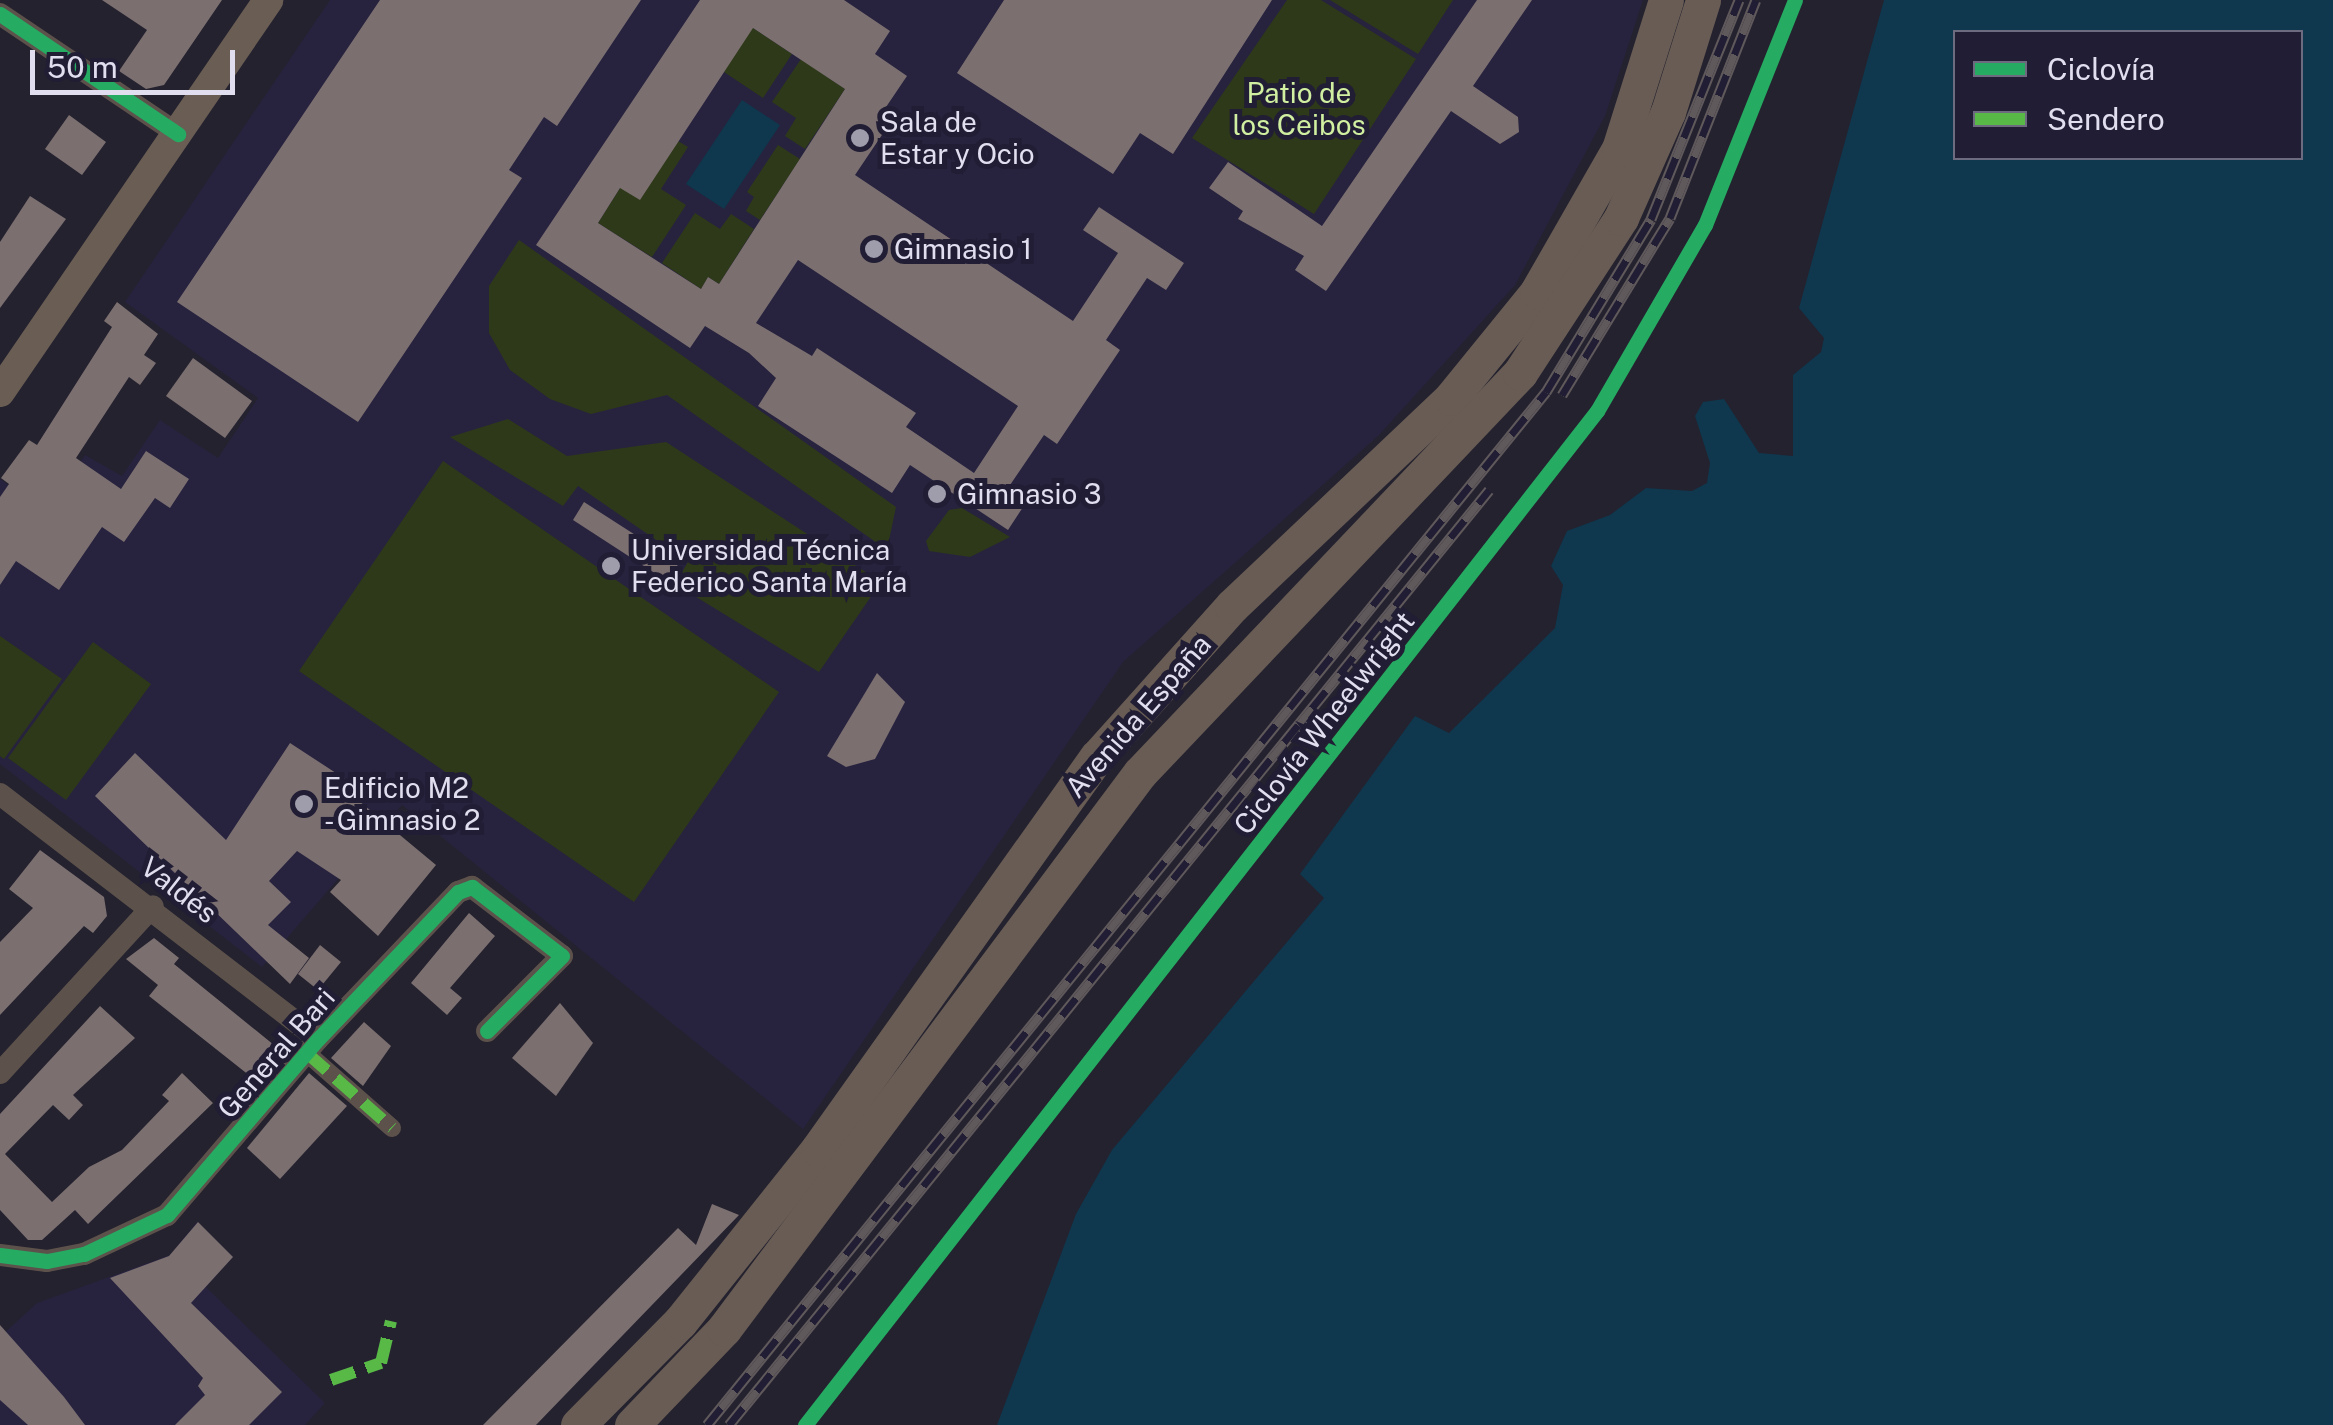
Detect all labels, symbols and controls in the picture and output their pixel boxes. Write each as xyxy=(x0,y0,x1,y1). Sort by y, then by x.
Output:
scale bar xyxy=(35,30,240,92)
legend xyxy=(1953,30,2303,160)
text: 50 m xyxy=(47,49,118,85)
text: Ciclovía xyxy=(2047,51,2155,87)
park label: Patio de los Ceibos xyxy=(1232,76,1366,142)
text: Sendero xyxy=(2047,101,2165,137)
place label: Sala de Estar y Ocio xyxy=(880,105,1035,171)
marker: Sala de Estar y Ocio xyxy=(849,127,871,149)
place label: Gimnasio 1 xyxy=(894,232,1032,266)
marker: Gimnasio 1 xyxy=(863,238,885,260)
place label: Gimnasio 3 xyxy=(957,477,1102,511)
marker: Gimnasio 3 xyxy=(926,483,948,505)
place label: Universidad Técnica Federico Santa María xyxy=(631,533,907,599)
marker: Universidad Técnica Federico Santa María xyxy=(600,555,622,577)
street label: Ciclovía Wheelwright xyxy=(1226,605,1422,841)
street label: Avenida España xyxy=(1058,628,1218,804)
place label: Edificio M2 - Gimnasio 2 xyxy=(324,771,485,837)
marker: Edificio M2 - Gimnasio 2 xyxy=(293,793,315,815)
street label: Valdés xyxy=(134,850,224,930)
street label: General Bari xyxy=(210,981,342,1125)

